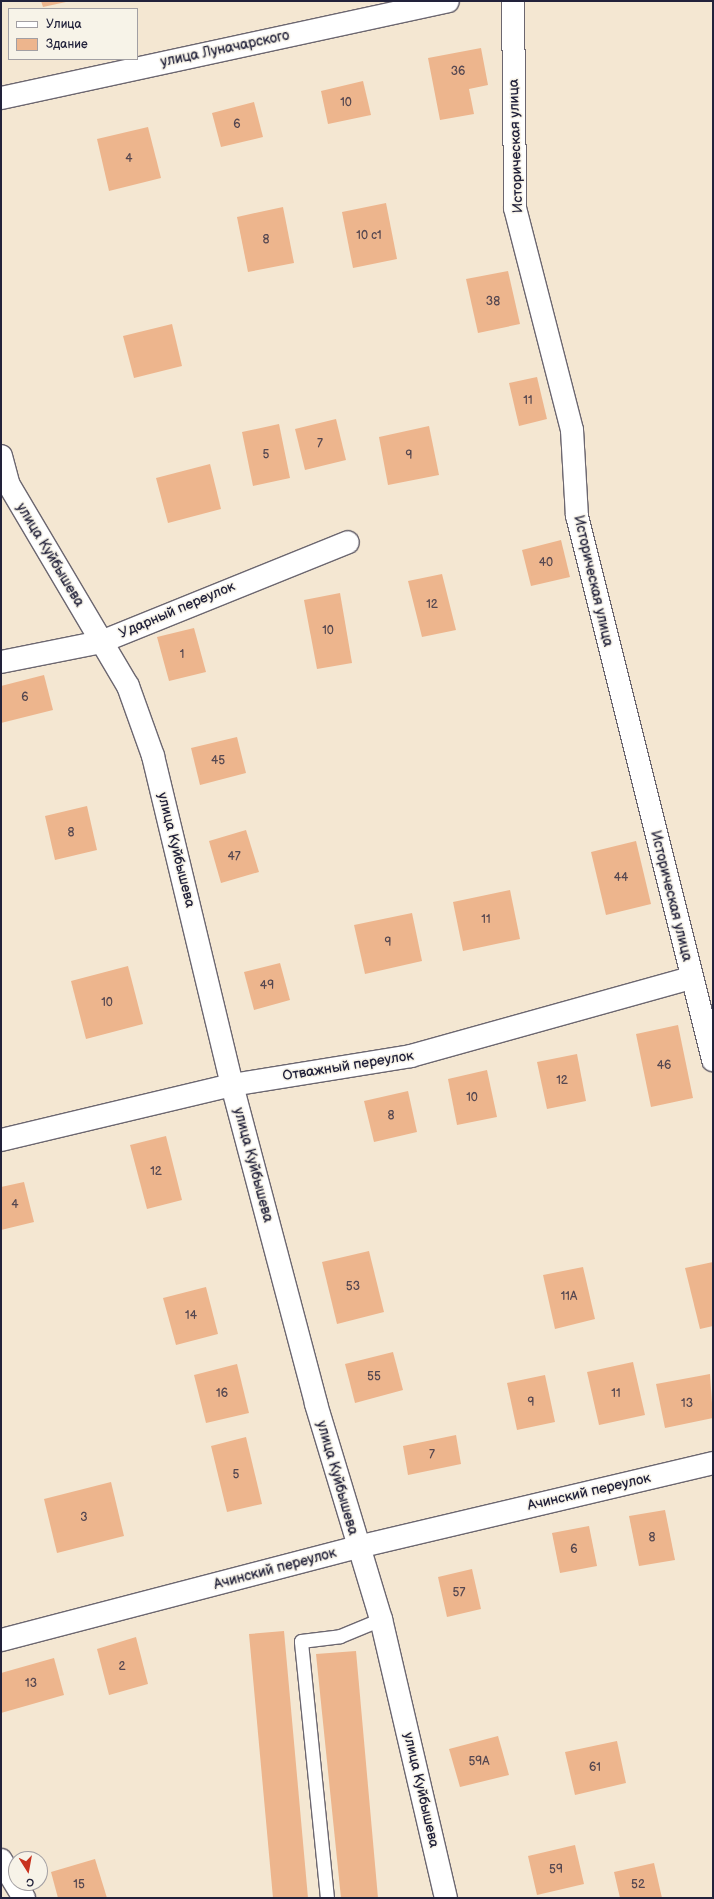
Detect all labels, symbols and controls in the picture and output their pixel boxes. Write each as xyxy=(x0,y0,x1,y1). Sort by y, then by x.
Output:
legend xyxy=(8,8,138,60)
text: Улица xyxy=(46,17,82,32)
street label: улица Луначарского xyxy=(159,27,291,71)
text: Здание xyxy=(46,37,88,52)
house number: 36 xyxy=(451,65,465,79)
street label: Историческая улица xyxy=(505,79,527,213)
house number: 10 xyxy=(340,96,352,110)
house number: 6 xyxy=(233,118,241,132)
house number: 4 xyxy=(125,152,133,166)
house number: 10 с1 xyxy=(356,229,382,243)
house number: 8 xyxy=(263,233,269,247)
house number: 38 xyxy=(486,295,500,309)
house number: 11 xyxy=(523,394,533,408)
house number: 7 xyxy=(317,437,323,451)
house number: 5 xyxy=(263,448,269,462)
house number: 9 xyxy=(406,449,412,463)
street label: улица Куйбышева xyxy=(12,500,88,610)
street label: Историческая улица xyxy=(570,514,616,648)
house number: 40 xyxy=(539,556,553,570)
street label: Ударный переулок xyxy=(116,578,238,642)
house number: 12 xyxy=(426,598,438,612)
house number: 10 xyxy=(322,624,334,638)
house number: 1 xyxy=(180,648,184,662)
house number: 6 xyxy=(21,691,29,705)
house number: 45 xyxy=(211,754,225,768)
street label: улица Куйбышева xyxy=(154,791,198,909)
house number: 8 xyxy=(68,826,74,840)
street label: Историческая улица xyxy=(647,829,695,963)
house number: 47 xyxy=(227,850,241,864)
house number: 44 xyxy=(614,871,628,885)
house number: 11 xyxy=(481,913,491,927)
house number: 9 xyxy=(385,936,391,950)
house number: 49 xyxy=(260,979,274,993)
house number: 10 xyxy=(101,996,113,1010)
street label: Отважный переулок xyxy=(281,1047,415,1085)
house number: 46 xyxy=(657,1059,671,1073)
house number: 12 xyxy=(556,1074,568,1088)
house number: 10 xyxy=(466,1091,478,1105)
street label: улица Куйбышева xyxy=(230,1106,276,1224)
house number: 8 xyxy=(388,1109,394,1123)
house number: 12 xyxy=(150,1165,162,1179)
house number: 4 xyxy=(11,1198,19,1212)
house number: 53 xyxy=(346,1280,360,1294)
house number: 11А xyxy=(561,1290,577,1304)
house number: 14 xyxy=(185,1309,197,1323)
house number: 55 xyxy=(367,1370,381,1384)
house number: 16 xyxy=(216,1387,228,1401)
house number: 11 xyxy=(611,1387,621,1401)
house number: 9 xyxy=(528,1396,534,1410)
house number: 13 xyxy=(681,1397,693,1411)
street label: улица Куйбышева xyxy=(313,1419,361,1537)
house number: 7 xyxy=(429,1448,435,1462)
house number: 5 xyxy=(233,1468,239,1482)
street label: Ачинский переулок xyxy=(526,1470,652,1514)
house number: 3 xyxy=(80,1511,88,1525)
house number: 8 xyxy=(649,1531,655,1545)
house number: 6 xyxy=(570,1543,578,1557)
street label: Ачинский переулок xyxy=(212,1545,338,1593)
house number: 57 xyxy=(453,1586,465,1600)
house number: 2 xyxy=(118,1660,126,1674)
house number: 13 xyxy=(25,1677,37,1691)
street label: улица Куйбышева xyxy=(400,1731,442,1849)
house number: 59А xyxy=(468,1755,490,1769)
house number: 61 xyxy=(589,1761,601,1775)
north arrow xyxy=(8,1851,48,1891)
house number: 59 xyxy=(549,1863,563,1877)
text: С xyxy=(25,1875,35,1889)
house number: 15 xyxy=(73,1878,85,1892)
house number: 52 xyxy=(631,1878,645,1892)

